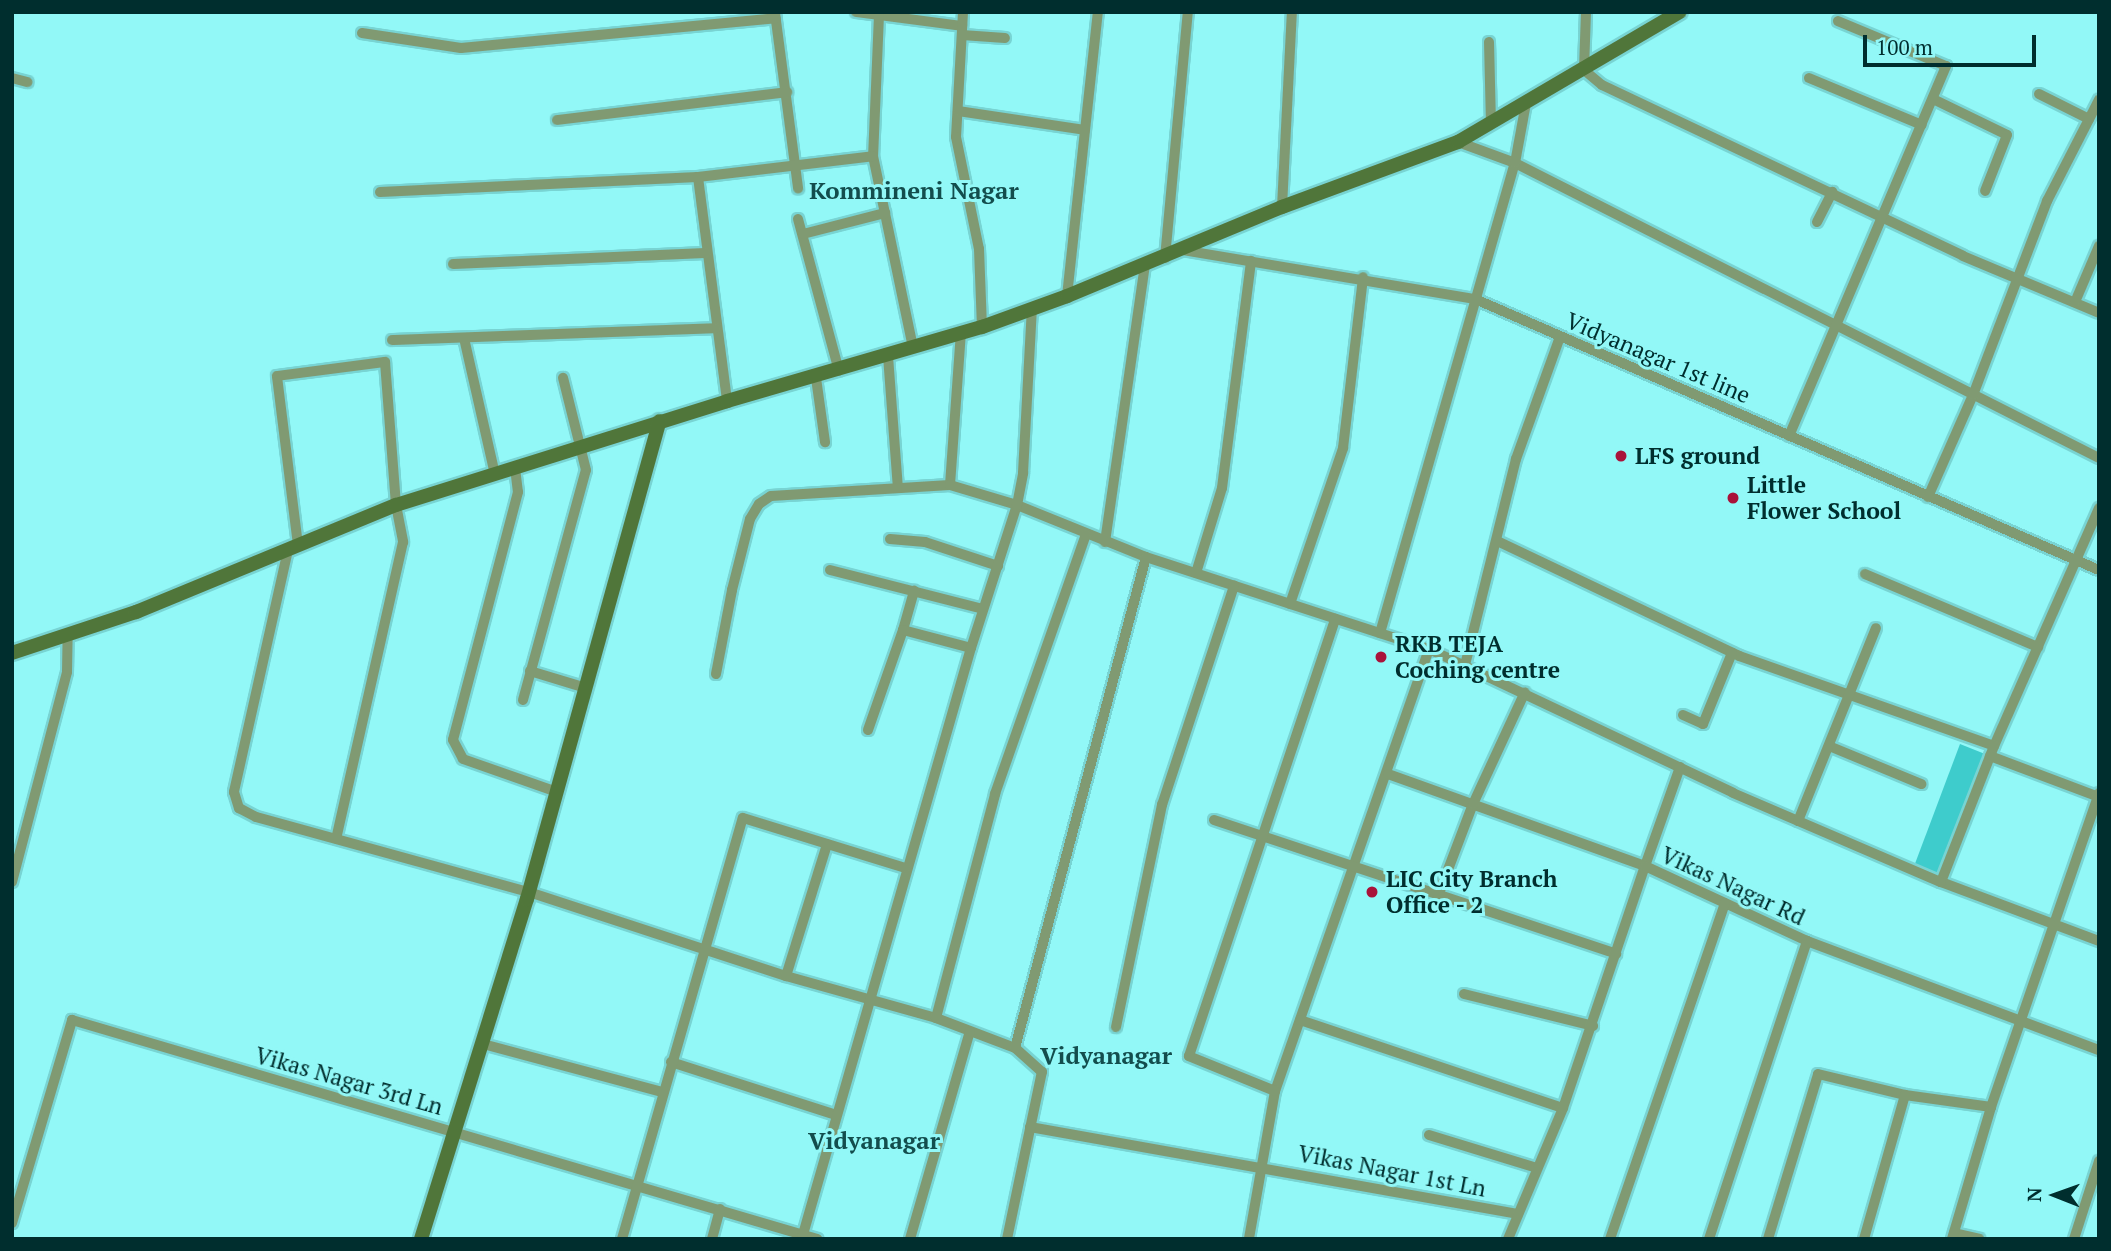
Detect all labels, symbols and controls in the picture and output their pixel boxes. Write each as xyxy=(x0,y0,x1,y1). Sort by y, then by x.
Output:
scale bar xyxy=(1866,21,2039,65)
text: 100 m xyxy=(1876,33,1933,61)
district label: Kommineni Nagar xyxy=(809,177,1019,205)
street label: Vidyanagar 1st line xyxy=(1562,307,1754,409)
place label: LFS ground xyxy=(1635,442,1760,470)
marker: LFS ground xyxy=(1613,448,1629,464)
place label: Little Flower School xyxy=(1747,471,1901,525)
marker: Little Flower School xyxy=(1725,490,1741,506)
place label: RKB TEJA Coching centre xyxy=(1395,630,1560,684)
marker: RKB TEJA Coching centre xyxy=(1373,649,1389,665)
street label: Vikas Nagar Rd xyxy=(1657,841,1809,931)
place label: LIC City Branch Office - 2 xyxy=(1386,865,1558,919)
marker: LIC City Branch Office - 2 xyxy=(1364,884,1380,900)
street label: Vikas Nagar 3rd Ln xyxy=(252,1041,446,1121)
district label: Vidyanagar xyxy=(1040,1042,1172,1070)
district label: Vidyanagar xyxy=(808,1127,940,1155)
street label: Vikas Nagar 1st Ln xyxy=(1296,1139,1488,1203)
north arrow xyxy=(2020,1160,2090,1230)
text: N xyxy=(2021,1187,2046,1202)

